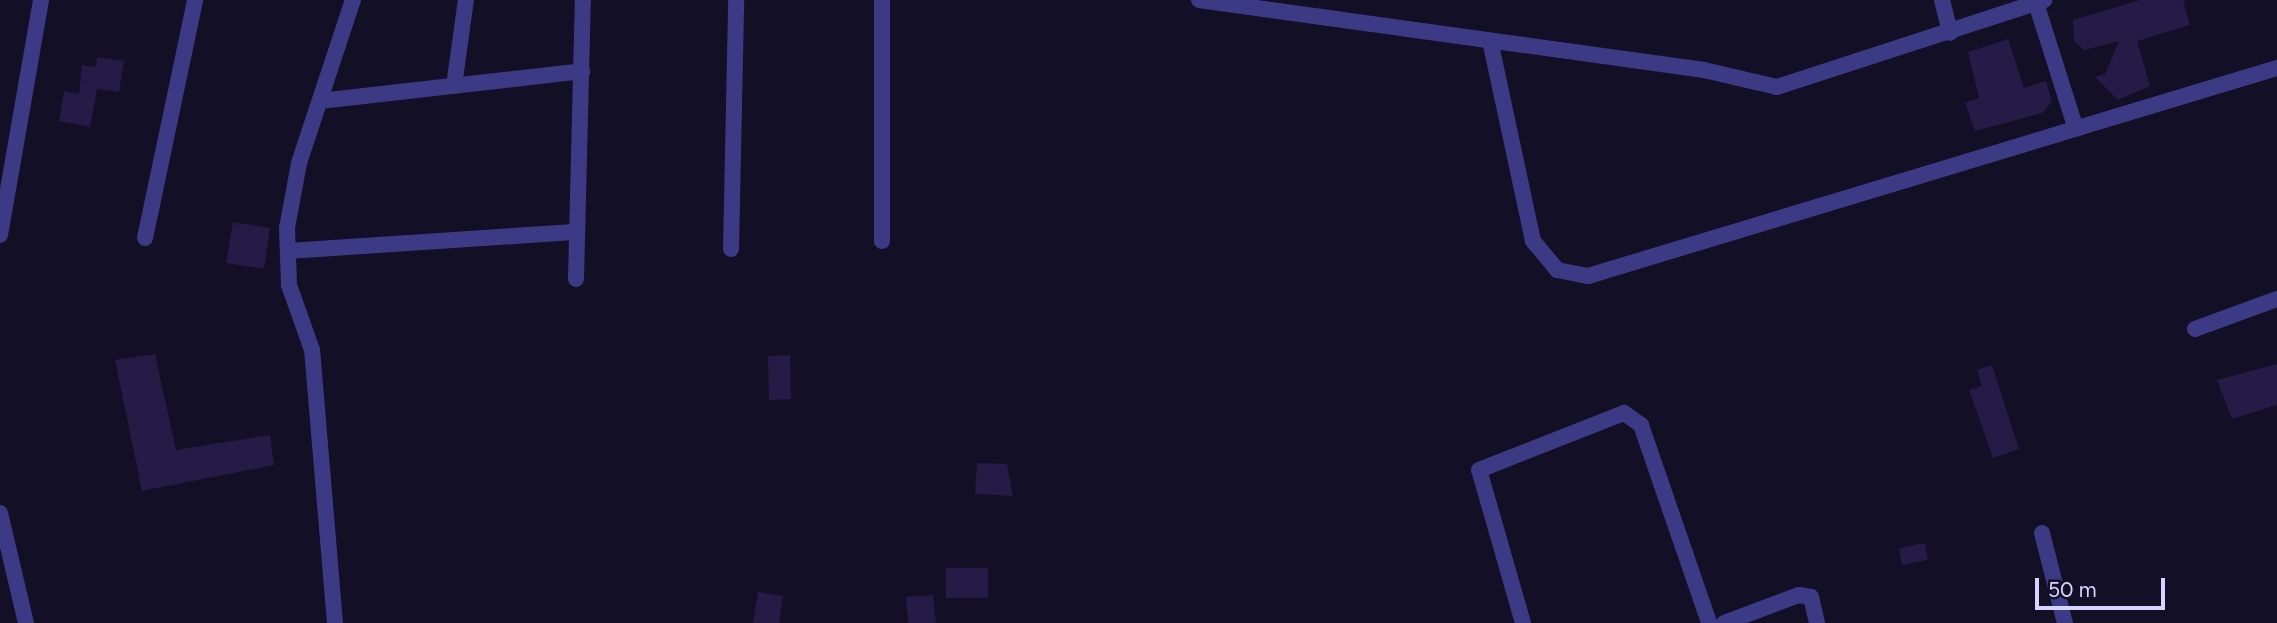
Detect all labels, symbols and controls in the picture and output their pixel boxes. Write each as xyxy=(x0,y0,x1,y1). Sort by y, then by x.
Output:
scale bar xyxy=(2039,564,2168,608)
text: 50 m xyxy=(2048,577,2097,602)

